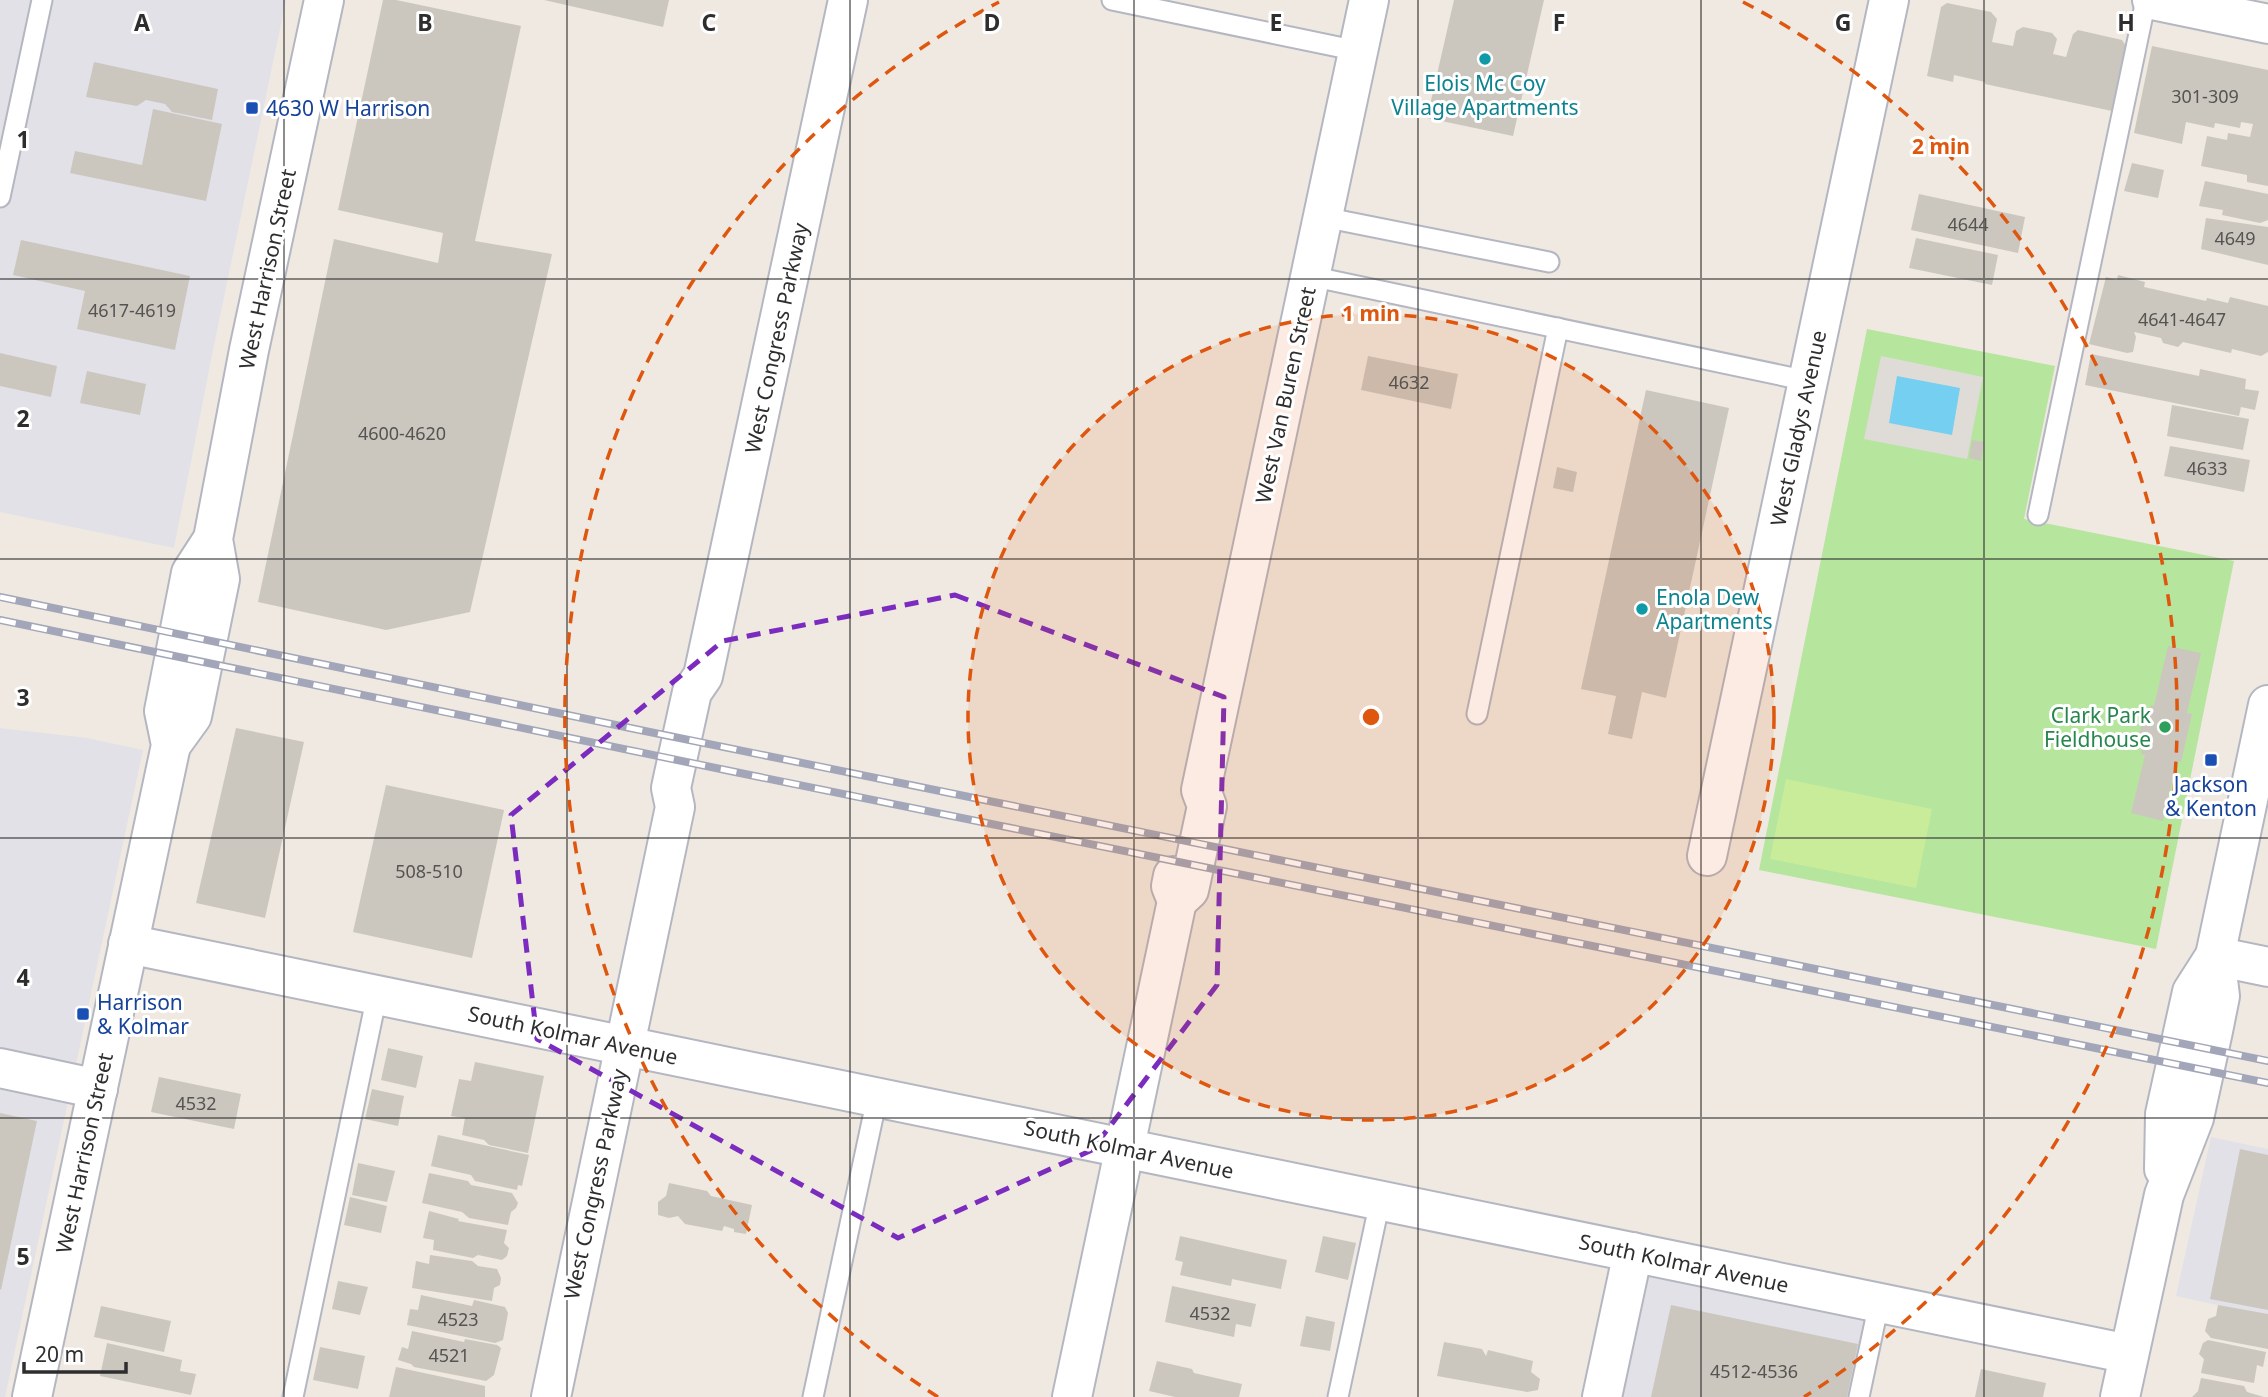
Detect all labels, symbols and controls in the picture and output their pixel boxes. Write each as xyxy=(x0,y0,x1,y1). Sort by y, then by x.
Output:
text: A xyxy=(134,6,150,38)
text: B xyxy=(417,6,433,38)
text: C xyxy=(702,6,717,38)
text: D xyxy=(984,6,1000,38)
text: E xyxy=(1270,6,1282,38)
text: F xyxy=(1553,6,1565,38)
text: G xyxy=(1835,6,1851,38)
text: H xyxy=(2117,6,2135,38)
marker: Elois Mc Coy Village Apartments xyxy=(1477,51,1493,67)
place label: Elois Mc Coy Village Apartments xyxy=(1391,69,1579,121)
house number: 301-309 xyxy=(2171,84,2239,108)
place label: 4630 W Harrison xyxy=(266,94,430,122)
marker: 4630 W Harrison xyxy=(244,100,260,116)
text: 1 xyxy=(16,123,30,155)
text: 2 min xyxy=(1912,132,1970,160)
street label: West Harrison Street xyxy=(232,166,302,372)
house number: 4644 xyxy=(1947,212,1989,236)
street label: West Congress Parkway xyxy=(738,220,814,456)
house number: 4649 xyxy=(2214,226,2256,250)
street label: West Van Buren Street xyxy=(1248,284,1322,506)
house number: 4617-4619 xyxy=(88,298,176,322)
text: 1 min xyxy=(1342,299,1400,327)
house number: 4641-4647 xyxy=(2138,307,2226,331)
street label: West Gladys Avenue xyxy=(1764,328,1832,528)
house number: 4632 xyxy=(1388,370,1430,394)
text: 2 xyxy=(16,402,30,434)
house number: 4600-4620 xyxy=(358,421,446,445)
house number: 4633 xyxy=(2186,456,2228,480)
place label: Enola Dew Apartments xyxy=(1656,583,1772,635)
marker: Enola Dew Apartments xyxy=(1634,601,1650,617)
text: 3 xyxy=(16,681,30,713)
place label: Clark Park Fieldhouse xyxy=(2044,701,2152,753)
centre of rings xyxy=(1359,705,1383,729)
marker: Clark Park Fieldhouse xyxy=(2157,719,2173,735)
marker: Jackson & Kenton xyxy=(2203,752,2219,768)
place label: Jackson & Kenton xyxy=(2165,770,2257,822)
house number: 508-510 xyxy=(395,859,463,883)
text: 4 xyxy=(16,961,30,993)
place label: Harrison & Kolmar xyxy=(97,988,189,1040)
street label: South Kolmar Avenue xyxy=(466,999,680,1071)
marker: Harrison & Kolmar xyxy=(75,1006,91,1022)
street label: West Harrison Street xyxy=(49,1050,119,1256)
street label: West Congress Parkway xyxy=(557,1066,633,1302)
house number: 4532 xyxy=(175,1091,217,1115)
street label: South Kolmar Avenue xyxy=(1022,1113,1236,1185)
street label: South Kolmar Avenue xyxy=(1577,1227,1791,1299)
text: 5 xyxy=(16,1240,30,1272)
house number: 4532 xyxy=(1189,1301,1231,1325)
house number: 4523 xyxy=(437,1307,479,1331)
scale bar xyxy=(24,1330,126,1374)
text: 20 m xyxy=(35,1340,84,1368)
house number: 4521 xyxy=(428,1343,470,1367)
house number: 4512-4536 xyxy=(1710,1359,1798,1383)

